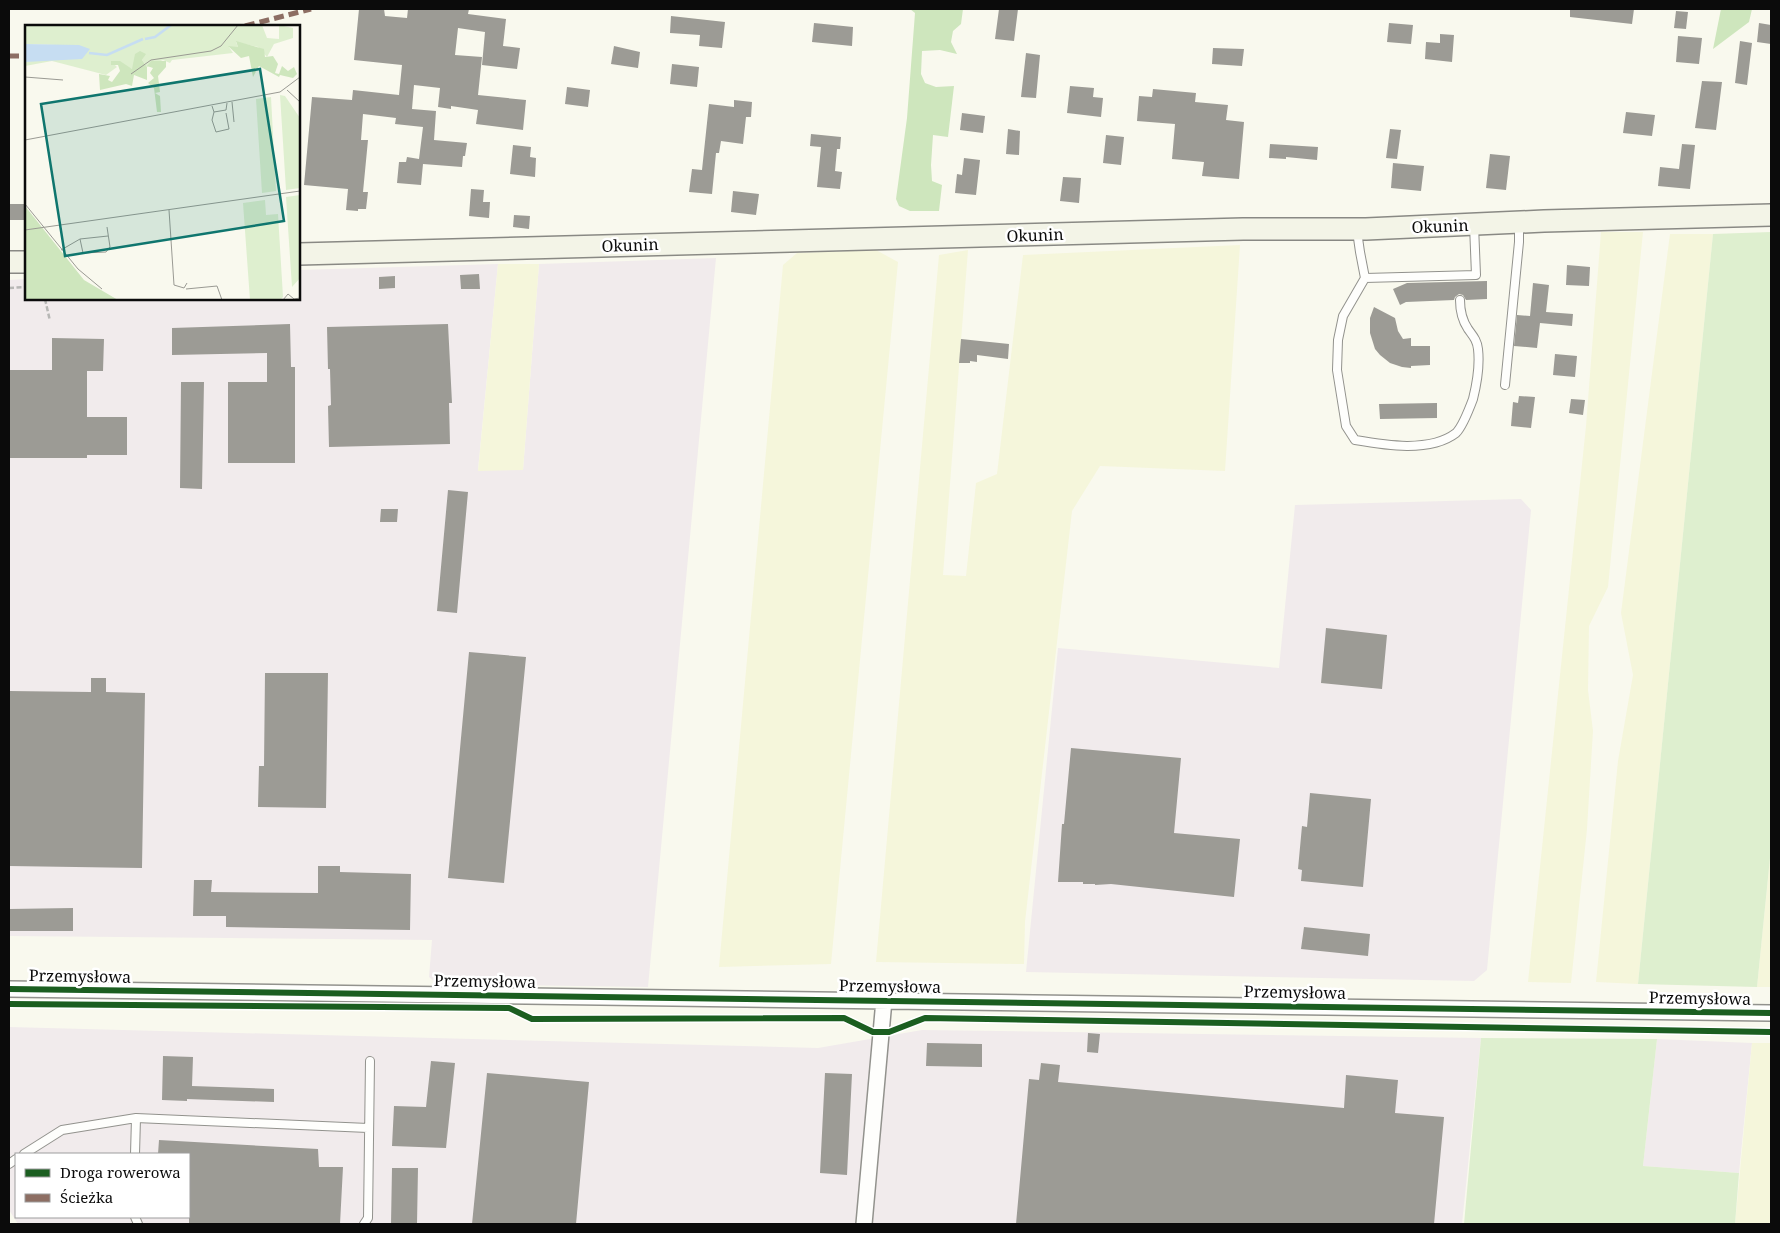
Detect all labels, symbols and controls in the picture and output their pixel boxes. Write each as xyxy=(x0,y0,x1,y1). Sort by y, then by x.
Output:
inset map xyxy=(25,25,300,300)
street label: Okunin xyxy=(1411,214,1469,238)
street label: Okunin xyxy=(1006,223,1064,247)
street label: Okunin xyxy=(601,233,659,257)
street label: Przemysłowa xyxy=(29,964,131,988)
street label: Przemysłowa xyxy=(434,969,536,993)
street label: Przemysłowa xyxy=(839,974,941,998)
street label: Przemysłowa xyxy=(1244,980,1346,1004)
street label: Przemysłowa xyxy=(1649,986,1751,1010)
legend xyxy=(15,1153,190,1218)
text: Droga rowerowa xyxy=(60,1162,181,1182)
text: Ścieżka xyxy=(60,1187,113,1207)

